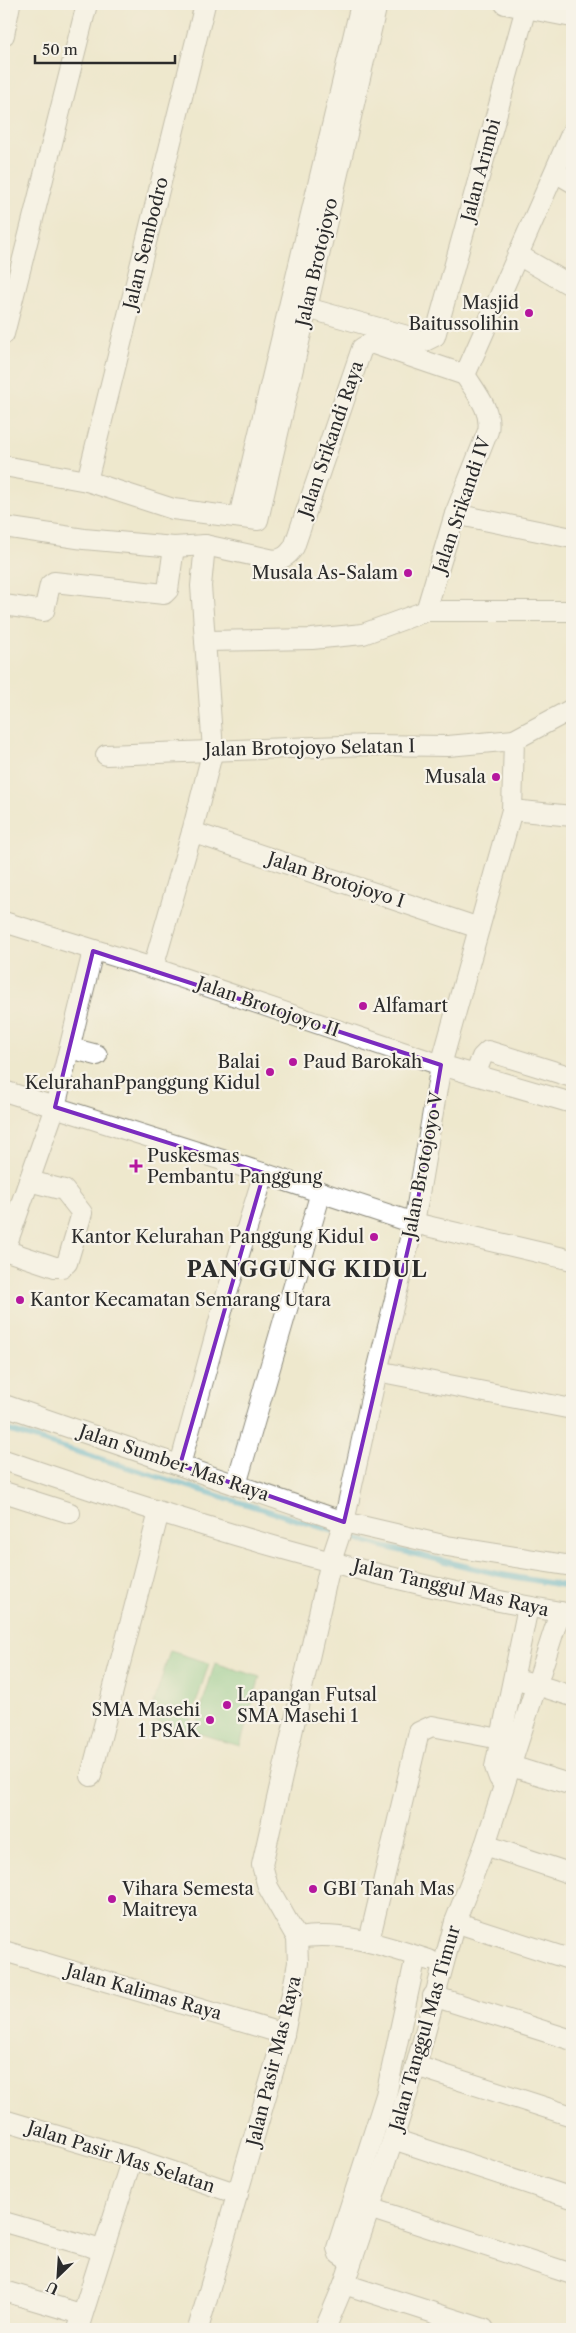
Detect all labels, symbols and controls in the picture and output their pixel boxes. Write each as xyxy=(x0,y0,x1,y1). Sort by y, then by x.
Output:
scale bar xyxy=(35,32,175,64)
text: 50 m xyxy=(42,40,78,59)
street label: Jalan Arimbi xyxy=(456,116,505,227)
street label: Jalan Sembodro xyxy=(118,175,173,314)
street label: Jalan Brotojoyo xyxy=(291,196,342,331)
place label: Masjid Baitussolihin xyxy=(408,292,519,335)
marker: Masjid Baitussolihin xyxy=(523,307,535,319)
street label: Jalan Srikandi Raya xyxy=(293,358,368,523)
street label: Jalan Srikandi IV xyxy=(427,433,496,579)
place label: Musala As-Salam xyxy=(252,562,398,584)
marker: Musala As-Salam xyxy=(402,567,414,579)
street label: Jalan Brotojoyo Selatan I xyxy=(202,735,415,761)
place label: Musala xyxy=(425,766,486,788)
marker: Musala xyxy=(490,771,502,783)
street label: Jalan Brotojoyo I xyxy=(262,847,407,912)
street label: Jalan Brotojoyo II xyxy=(191,971,342,1042)
place label: Alfamart xyxy=(372,995,448,1017)
marker: Alfamart xyxy=(357,1000,369,1012)
place label: Balai KelurahanPpanggung Kidul xyxy=(25,1051,261,1094)
place label: Paud Barokah xyxy=(303,1051,422,1073)
marker: Paud Barokah xyxy=(287,1056,299,1068)
marker: Balai KelurahanPpanggung Kidul xyxy=(264,1066,276,1078)
street label: Jalan Brotojoyo V xyxy=(397,1089,448,1243)
place label: Puskesmas Pembantu Panggung xyxy=(147,1145,323,1188)
marker: Puskesmas Pembantu Panggung xyxy=(129,1159,143,1173)
place label: Kantor Kelurahan Panggung Kidul xyxy=(71,1226,364,1248)
marker: Kantor Kelurahan Panggung Kidul xyxy=(368,1231,380,1243)
district label: PANGGUNG KIDUL xyxy=(187,1256,427,1283)
place label: Kantor Kecamatan Semarang Utara xyxy=(30,1289,331,1311)
marker: Kantor Kecamatan Semarang Utara xyxy=(14,1294,26,1306)
street label: Jalan Sumber Mas Raya xyxy=(73,1419,272,1506)
street label: Jalan Tanggul Mas Raya xyxy=(348,1554,551,1621)
place label: Lapangan Futsal SMA Masehi 1 xyxy=(237,1684,377,1727)
place label: SMA Masehi 1 PSAK xyxy=(91,1699,201,1742)
marker: Lapangan Futsal SMA Masehi 1 xyxy=(221,1699,233,1711)
marker: SMA Masehi 1 PSAK xyxy=(204,1714,216,1726)
place label: Vihara Semesta Maitreya xyxy=(121,1878,255,1921)
place label: GBI Tanah Mas xyxy=(323,1878,455,1900)
marker: GBI Tanah Mas xyxy=(307,1883,319,1895)
marker: Vihara Semesta Maitreya xyxy=(106,1893,118,1905)
street label: Jalan Tanggul Mas Timur xyxy=(384,1922,465,2136)
street label: Jalan Kalimas Raya xyxy=(61,1958,225,2025)
street label: Jalan Pasir Mas Raya xyxy=(242,1973,306,2151)
street label: Jalan Pasir Mas Selatan xyxy=(22,2115,218,2198)
north arrow xyxy=(32,2250,82,2300)
text: U xyxy=(43,2277,61,2298)

